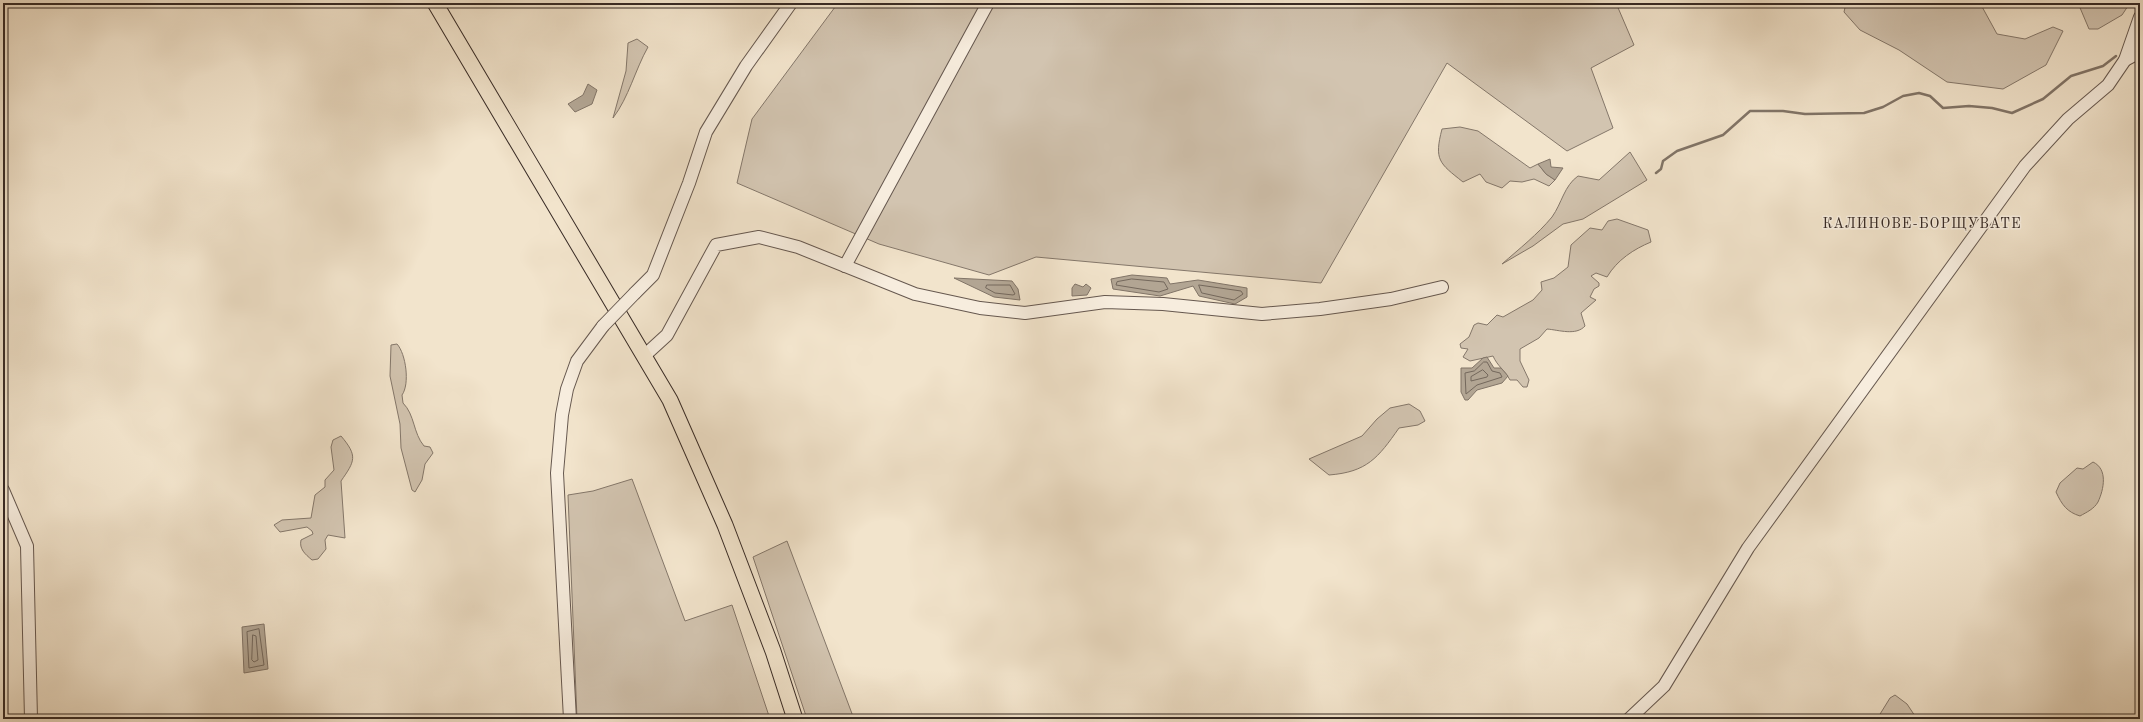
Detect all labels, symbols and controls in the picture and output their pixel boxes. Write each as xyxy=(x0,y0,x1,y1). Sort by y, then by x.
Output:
district label: КАЛИНОВЕ-БОРЩУВАТЕ xyxy=(1822,217,2022,231)

